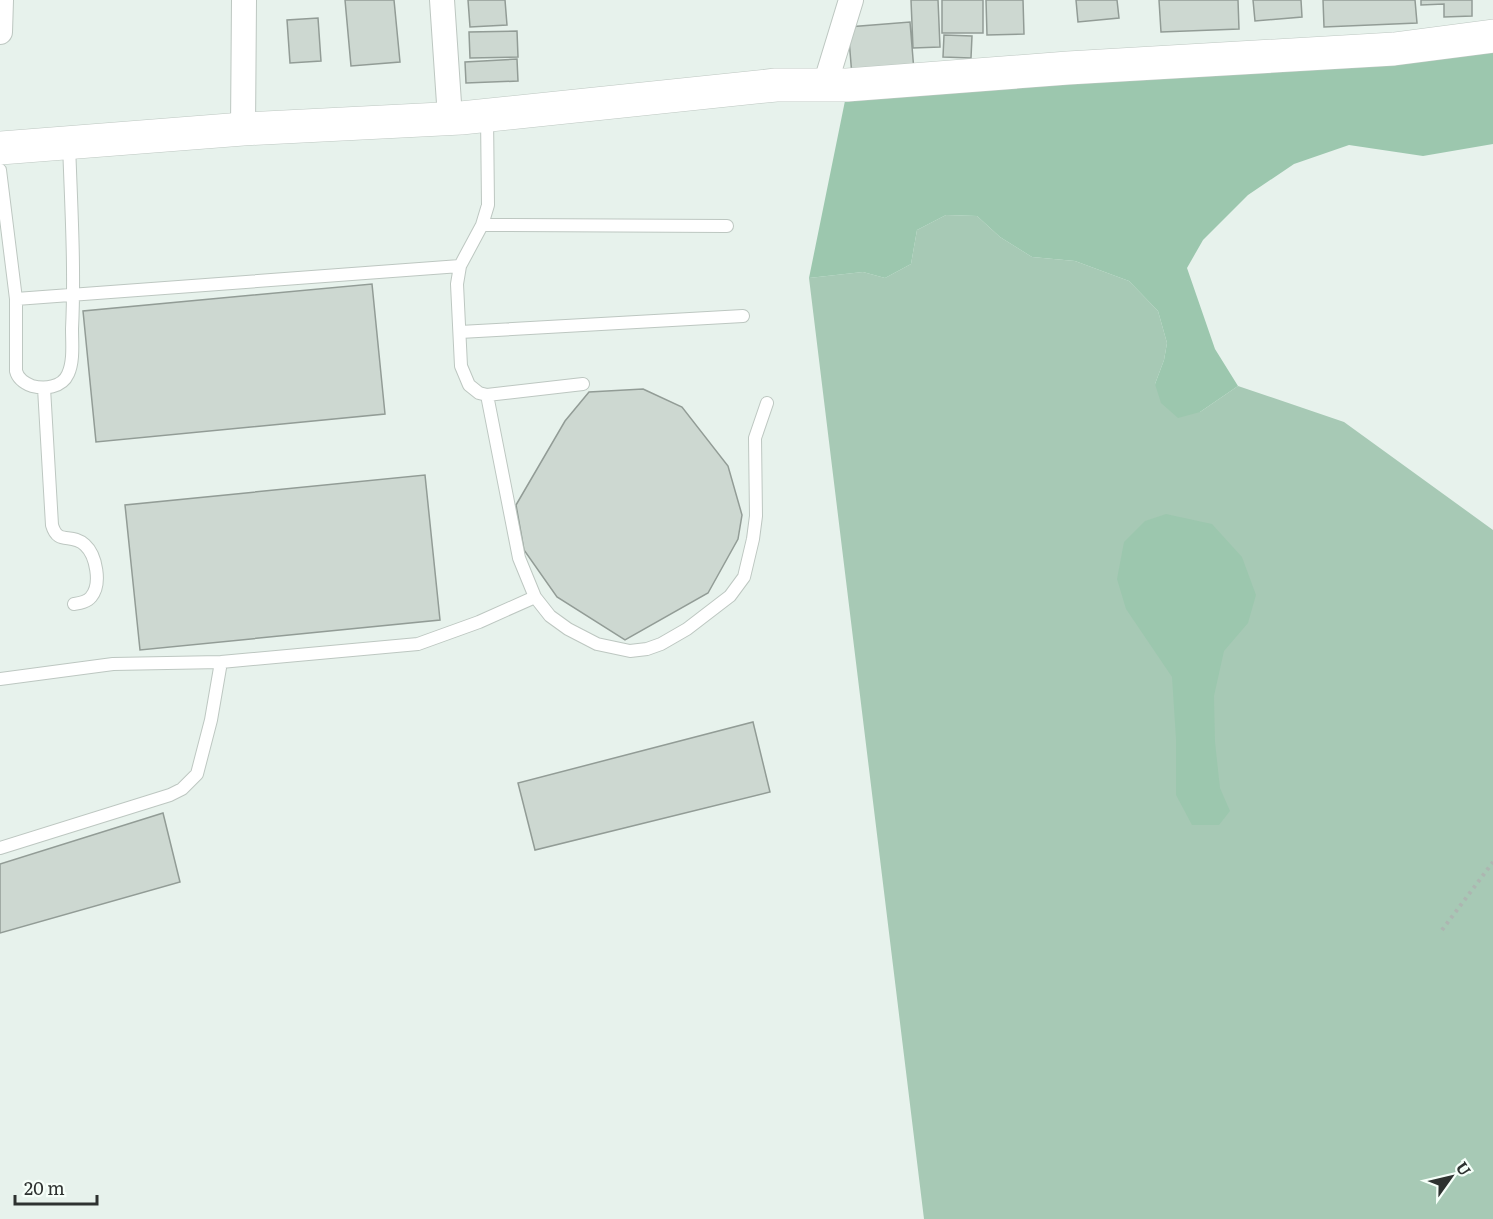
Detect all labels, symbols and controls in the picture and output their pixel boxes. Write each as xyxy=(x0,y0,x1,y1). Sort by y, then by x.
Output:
north arrow xyxy=(1421,1147,1481,1207)
text: U xyxy=(1451,1156,1478,1180)
scale bar xyxy=(15,1168,98,1206)
text: 20 m xyxy=(24,1174,65,1201)

